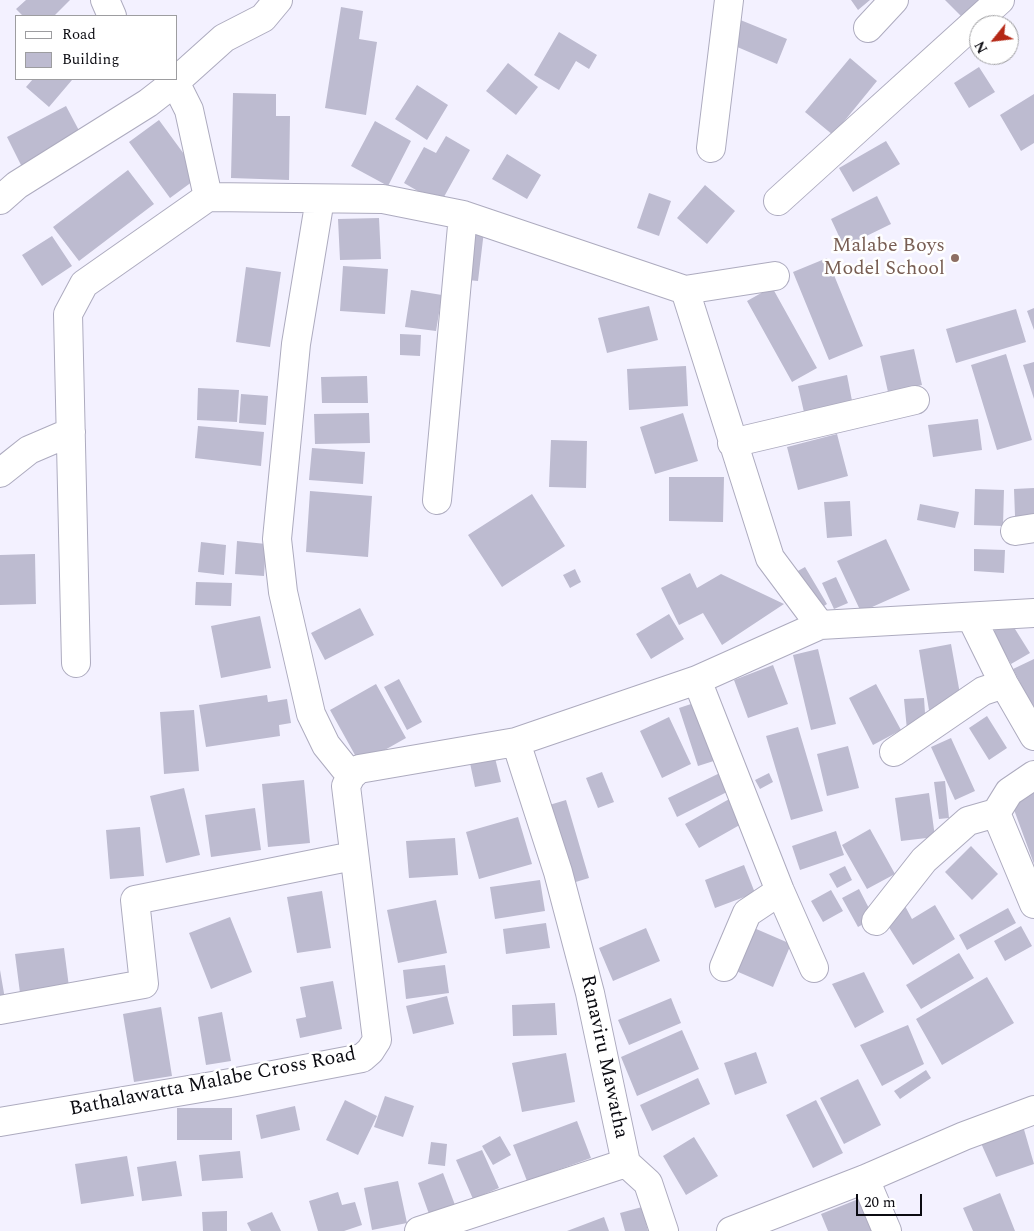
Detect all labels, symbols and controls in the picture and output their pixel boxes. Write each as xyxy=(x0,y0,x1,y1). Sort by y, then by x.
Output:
legend xyxy=(15,15,178,80)
north arrow xyxy=(969,15,1019,65)
text: Road xyxy=(62,23,96,46)
text: N xyxy=(969,37,993,57)
text: Building xyxy=(62,48,119,71)
place label: Malabe Boys Model School xyxy=(823,235,945,282)
marker: Malabe Boys Model School xyxy=(949,252,961,264)
street label: Ranaviru Mawatha xyxy=(574,973,632,1141)
street label: Bathalawatta Malabe Cross Road xyxy=(68,1043,358,1123)
scale bar xyxy=(859,1184,925,1216)
text: 20 m xyxy=(864,1191,896,1214)

